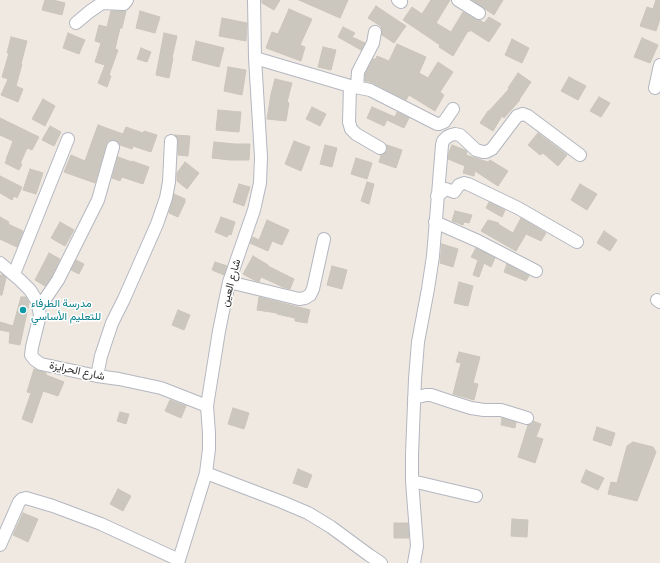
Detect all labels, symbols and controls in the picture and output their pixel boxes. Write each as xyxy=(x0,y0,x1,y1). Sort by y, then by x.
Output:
street label: شارع العين xyxy=(218,258,244,308)
place label: مدرسة الطرفاء للتعليم الأساسي xyxy=(31,297,101,323)
marker: مدرسة الطرفاء للتعليم الأساسي xyxy=(18,305,28,315)
street label: شارع الحرايزة xyxy=(48,359,106,383)

